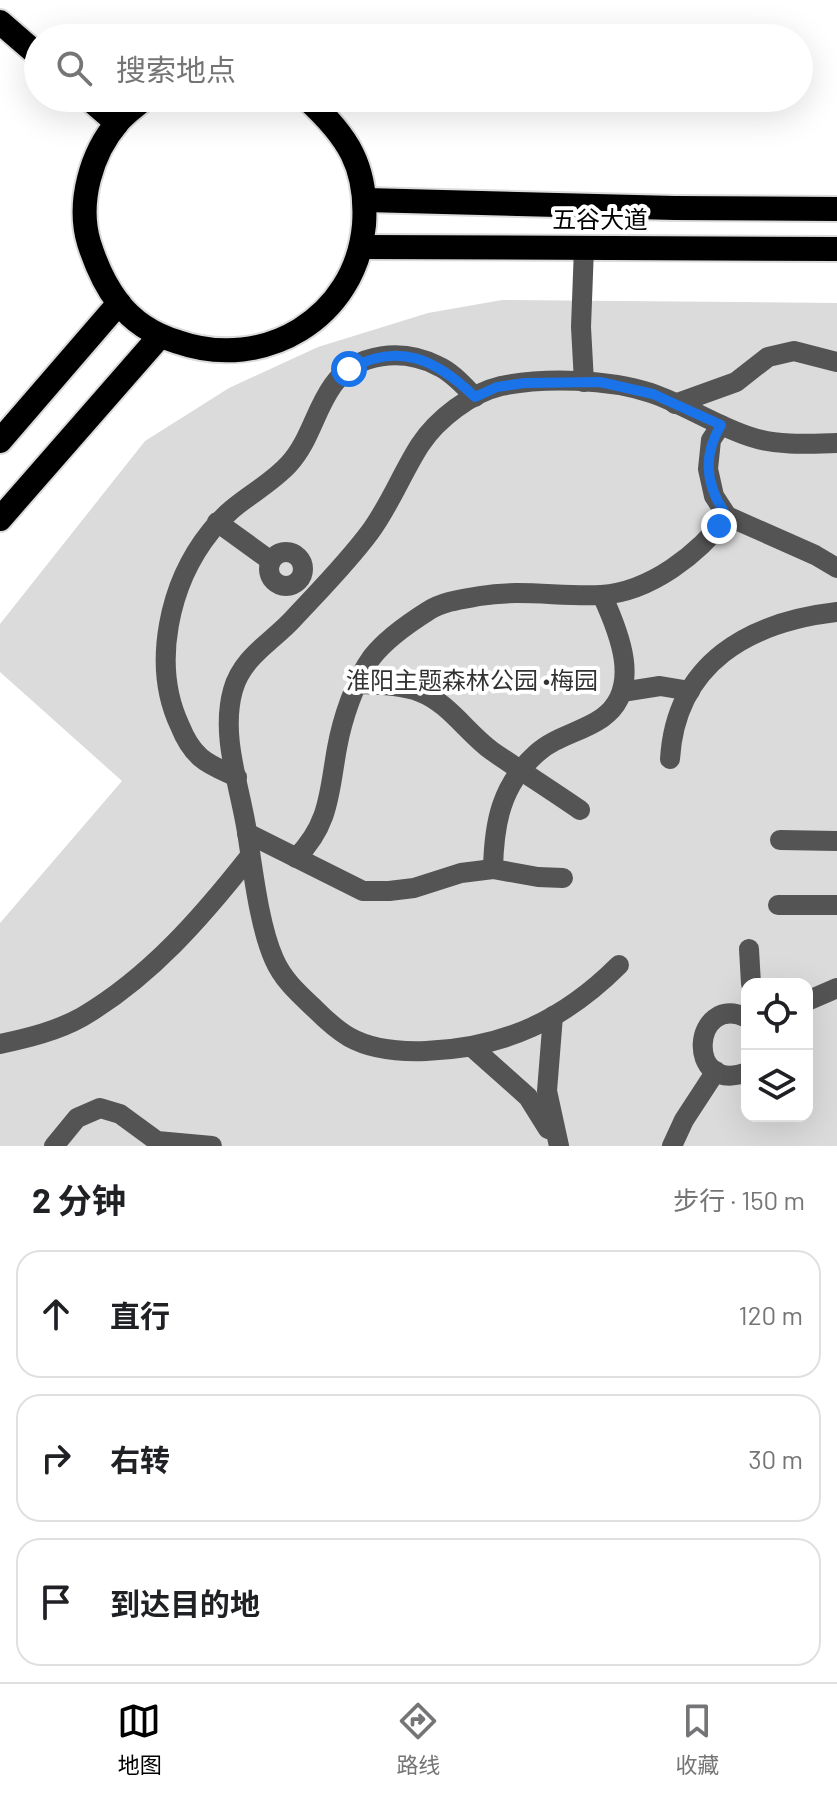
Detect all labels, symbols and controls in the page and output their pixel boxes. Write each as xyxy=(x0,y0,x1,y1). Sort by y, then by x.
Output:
search box xyxy=(24,24,813,112)
icon: search xyxy=(52,46,96,90)
text: 搜索地点 xyxy=(116,51,236,87)
street label: 五谷大道 xyxy=(552,204,648,233)
route start xyxy=(331,351,367,387)
route end xyxy=(701,508,737,544)
park label: 淮阳主题森林公园 •梅园 xyxy=(346,665,598,694)
map controls xyxy=(741,978,813,1122)
button: locate xyxy=(741,978,813,1050)
button: layers xyxy=(741,1050,813,1122)
text: 2 分钟 xyxy=(32,1179,126,1220)
text: 步行 · 150 m xyxy=(673,1184,805,1215)
icon: ahead xyxy=(34,1292,78,1336)
text: 直行 xyxy=(110,1297,170,1333)
text: 120 m xyxy=(739,1299,803,1330)
icon: right xyxy=(34,1436,78,1480)
text: 右转 xyxy=(110,1441,170,1477)
text: 30 m xyxy=(748,1443,803,1474)
icon: arrive xyxy=(34,1580,78,1624)
text: 到达目的地 xyxy=(110,1585,260,1621)
tab: 地图 xyxy=(117,1699,162,1779)
tab: 路线 xyxy=(396,1699,441,1779)
tab: 收藏 xyxy=(675,1699,720,1779)

